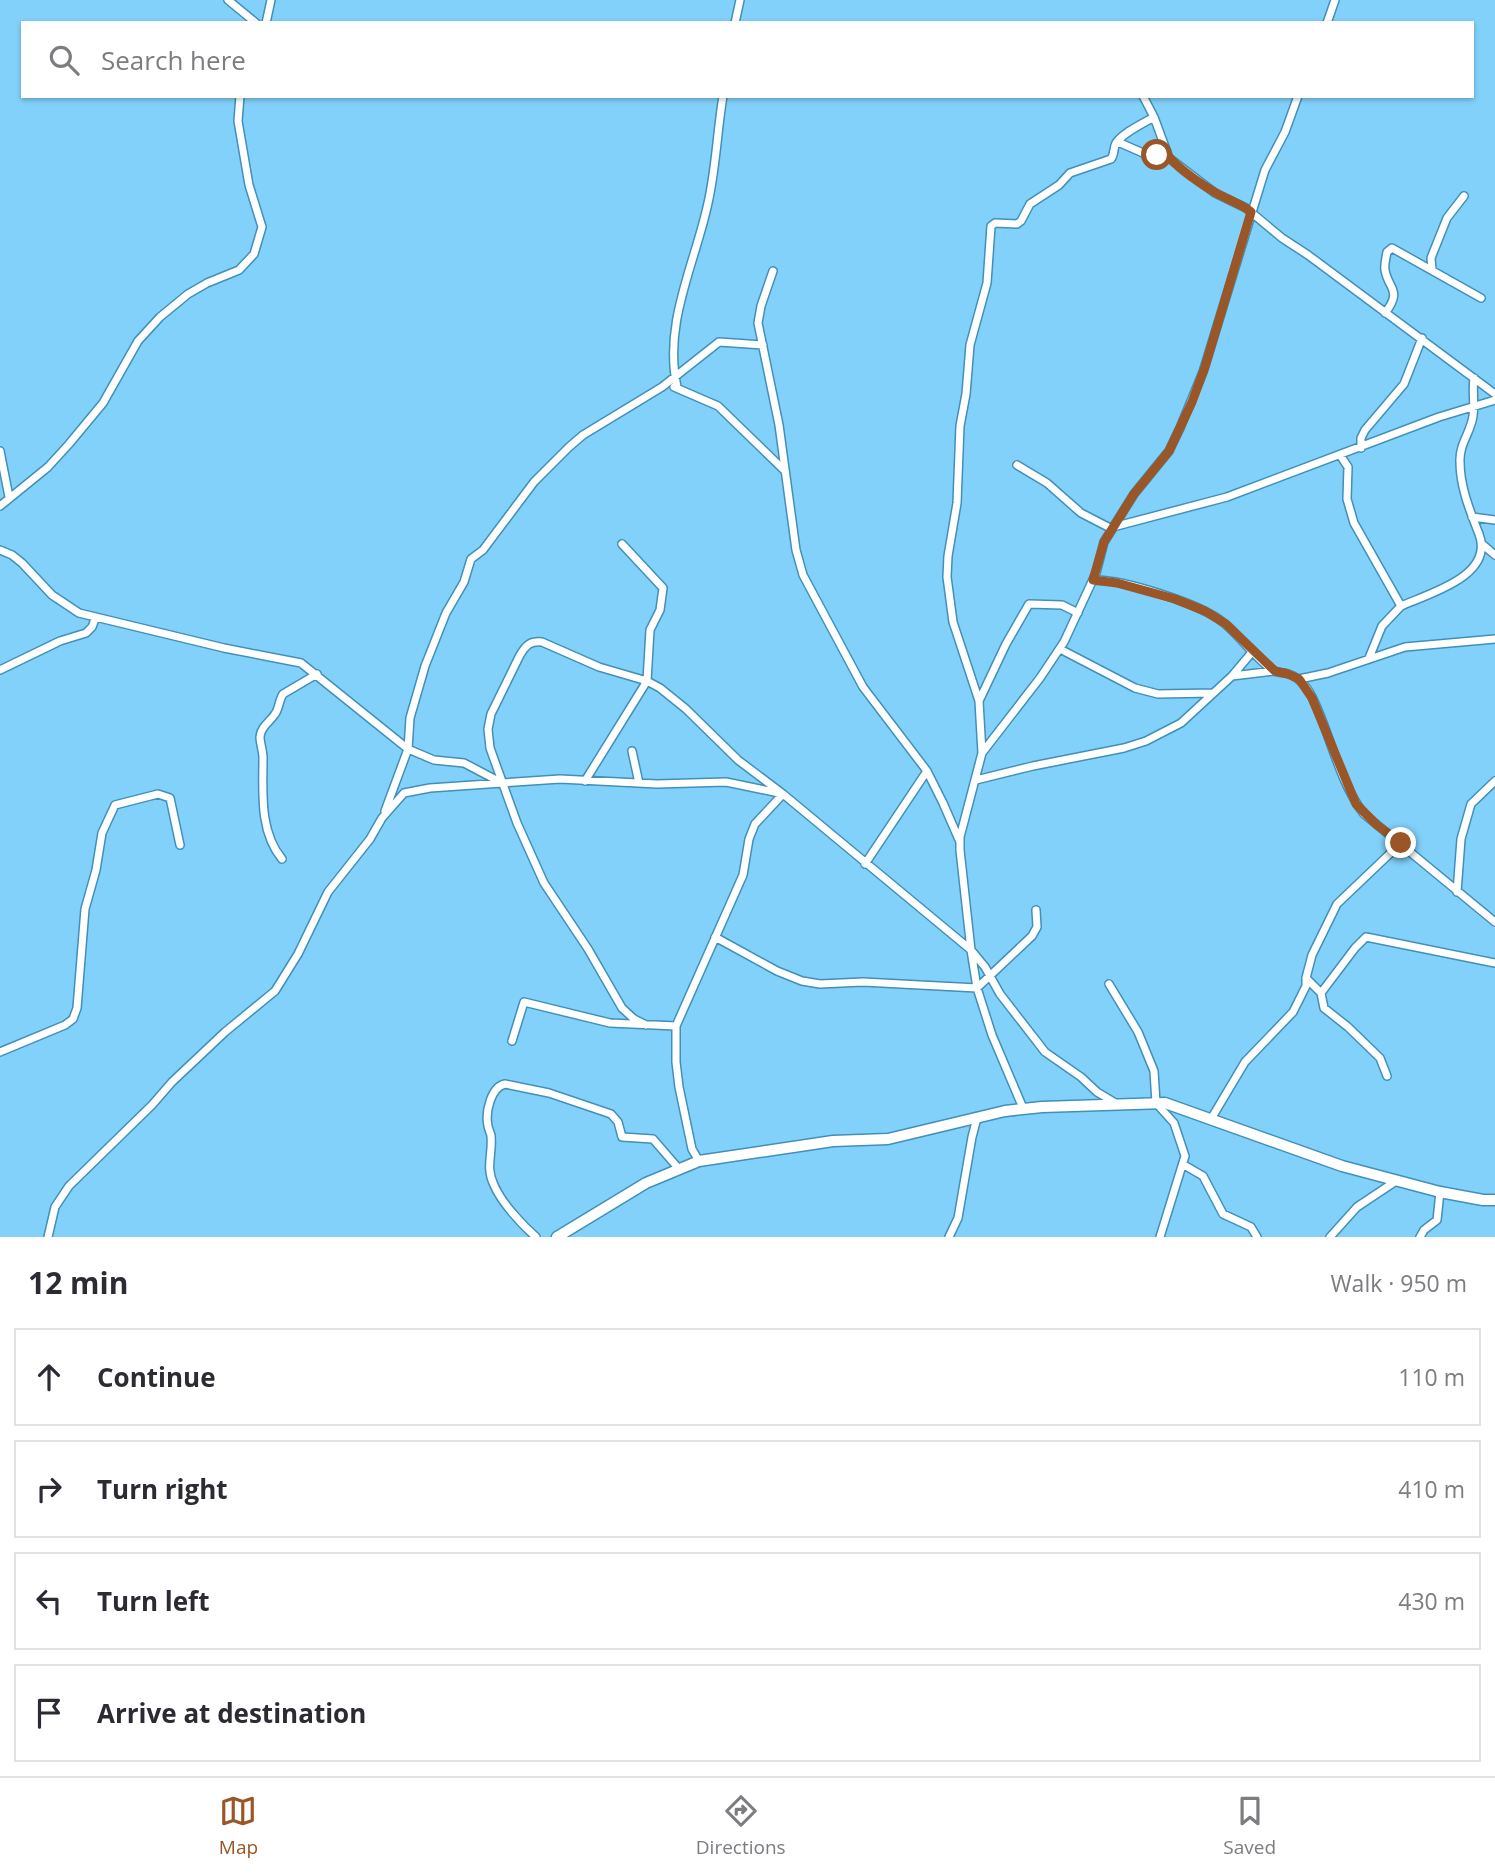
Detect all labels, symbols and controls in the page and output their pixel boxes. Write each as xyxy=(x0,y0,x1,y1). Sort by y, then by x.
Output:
search box xyxy=(21,21,1474,98)
icon: search xyxy=(45,41,83,79)
text: Search here xyxy=(101,42,246,78)
route start xyxy=(1141,139,1172,170)
route end xyxy=(1385,827,1416,858)
text: 12 min xyxy=(28,1262,128,1303)
text: Walk · 950 m xyxy=(1330,1267,1467,1299)
icon: ahead xyxy=(30,1358,68,1396)
text: Continue xyxy=(97,1359,216,1395)
text: 110 m xyxy=(1398,1361,1465,1393)
icon: right xyxy=(30,1470,68,1508)
text: Turn right xyxy=(97,1471,228,1507)
text: 410 m xyxy=(1398,1473,1465,1505)
icon: left xyxy=(30,1582,68,1620)
text: Turn left xyxy=(97,1583,209,1619)
text: 430 m xyxy=(1398,1585,1465,1617)
icon: arrive xyxy=(30,1694,68,1732)
text: Arrive at destination xyxy=(97,1695,366,1731)
tab: Map xyxy=(219,1792,258,1860)
tab: Directions xyxy=(696,1792,786,1860)
tab: Saved xyxy=(1223,1792,1276,1860)

